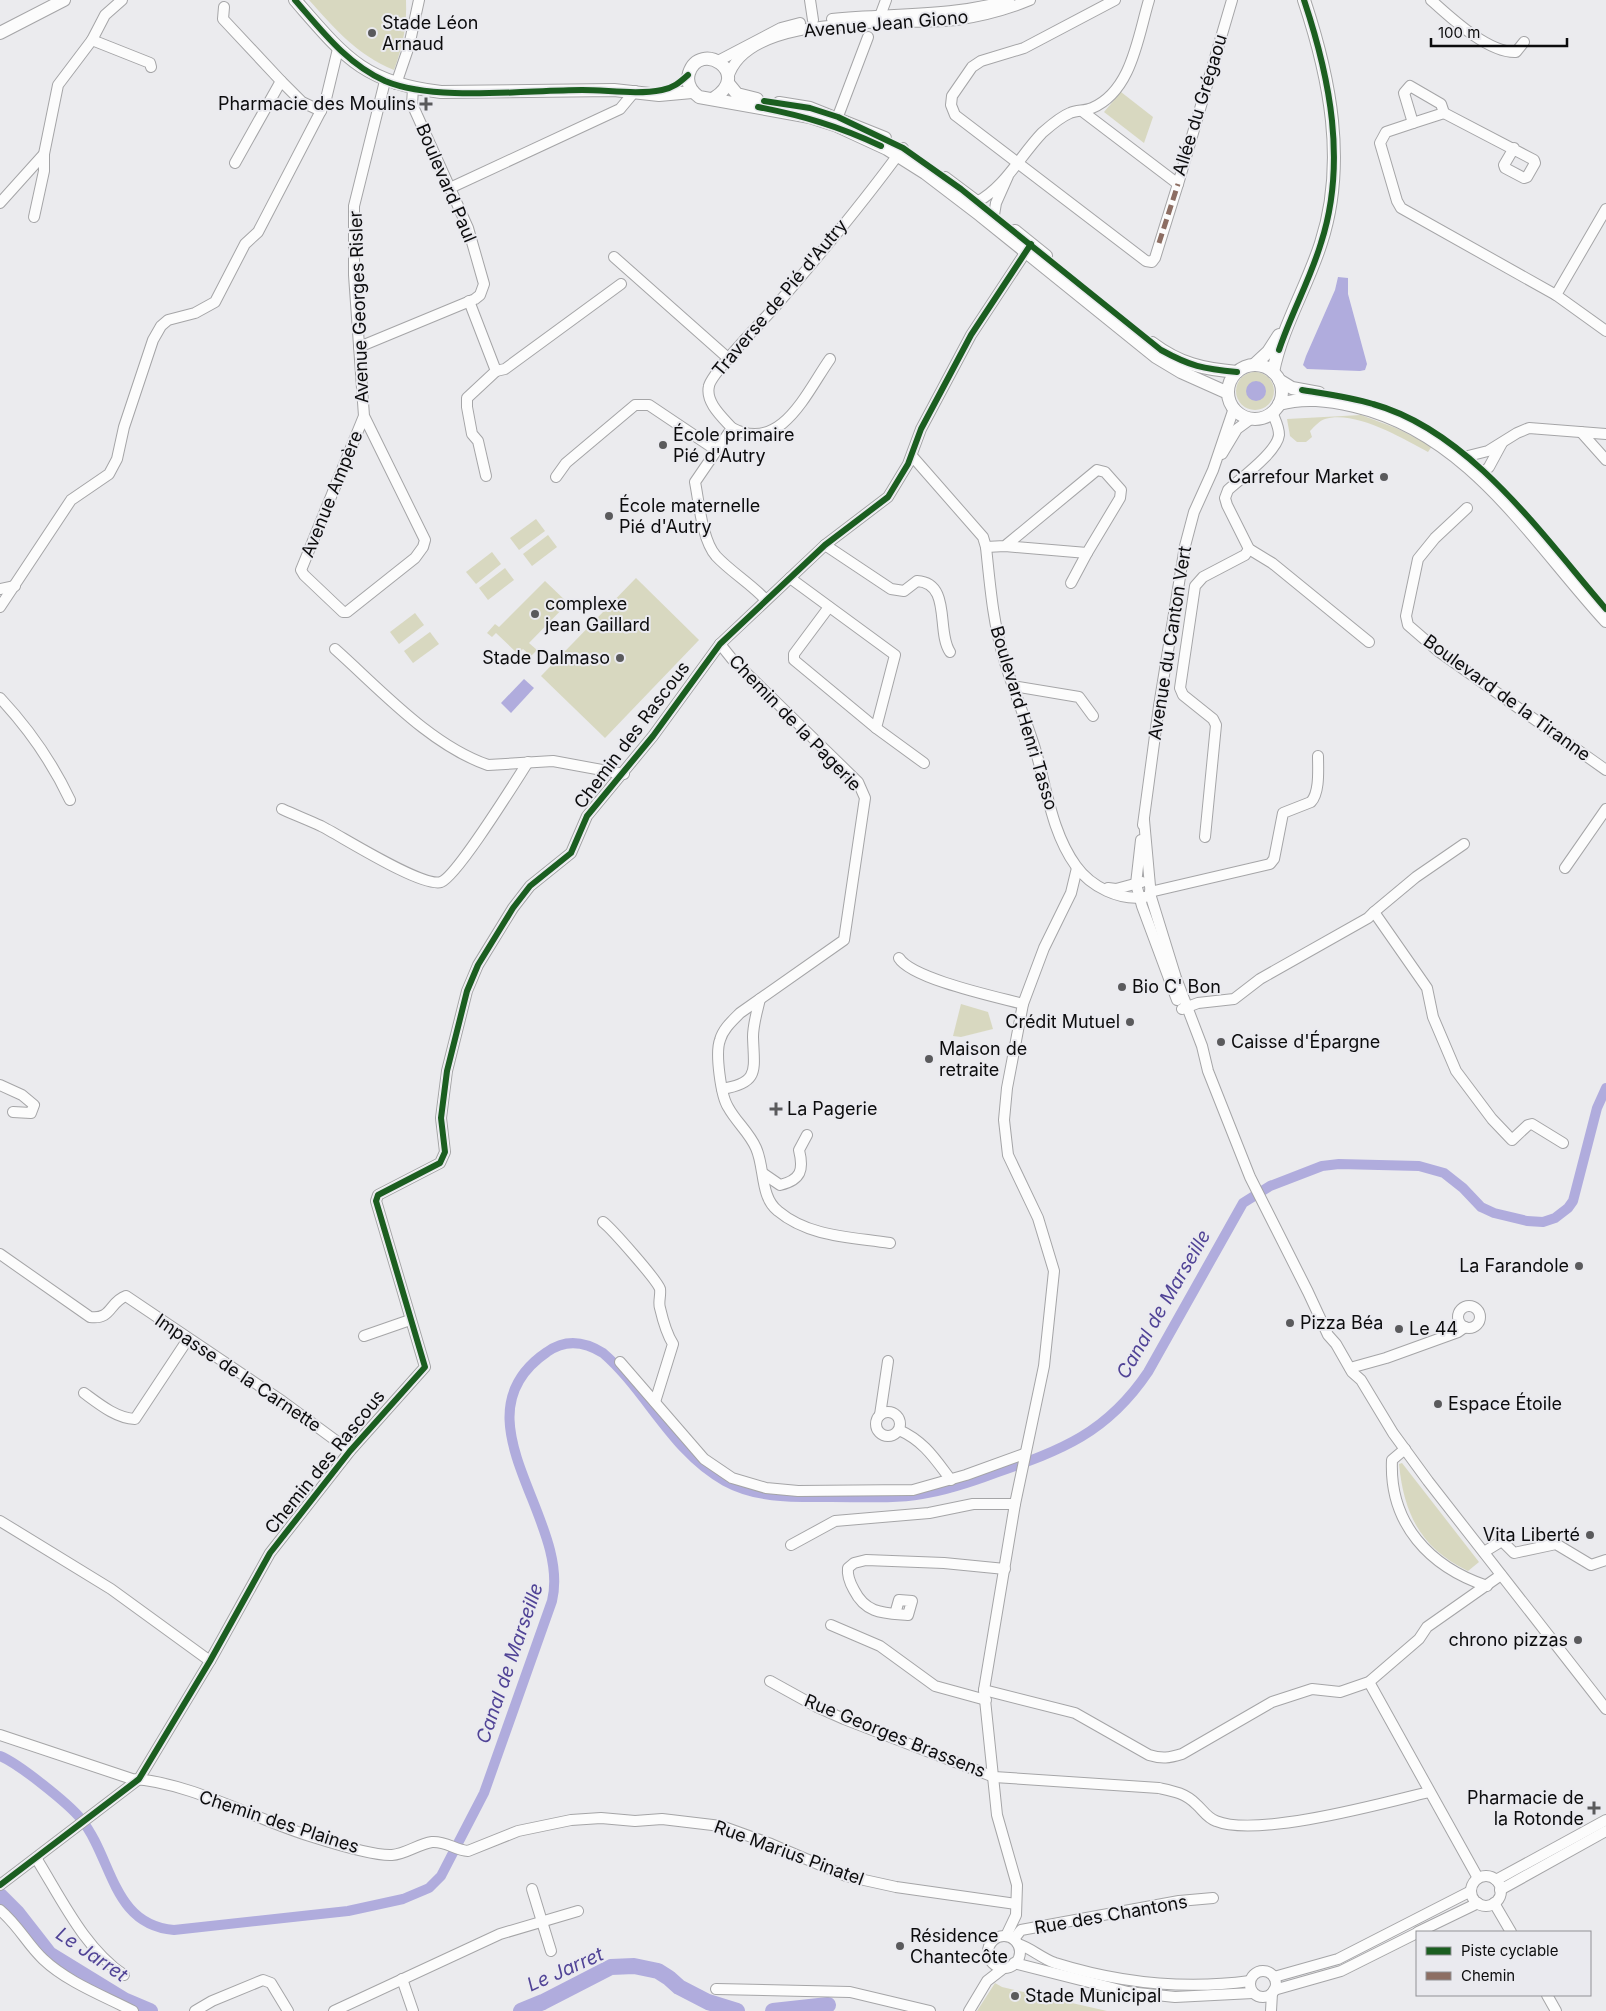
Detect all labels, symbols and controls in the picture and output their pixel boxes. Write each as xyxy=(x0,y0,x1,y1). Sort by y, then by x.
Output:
street label: Avenue Jean Giono xyxy=(803,6,969,41)
place label: Stade Léon Arnaud xyxy=(382,12,478,54)
scale bar xyxy=(1431,15,1567,47)
text: 100 m xyxy=(1438,23,1480,42)
marker: Stade Léon Arnaud xyxy=(366,27,378,39)
street label: Allée du Grégaou xyxy=(1168,32,1231,178)
place label: Pharmacie des Moulins xyxy=(218,93,416,114)
marker: Pharmacie des Moulins xyxy=(420,98,432,110)
street label: Boulevard Paul xyxy=(412,120,481,245)
street label: Avenue Georges Risler xyxy=(345,210,372,404)
street label: Traverse de Pié d'Autry xyxy=(708,215,851,380)
place label: École primaire Pié d'Autry xyxy=(673,423,794,466)
street label: Avenue Ampère xyxy=(297,427,367,560)
marker: École primaire Pié d'Autry xyxy=(657,439,669,451)
place label: Carrefour Market xyxy=(1228,466,1374,487)
marker: Carrefour Market xyxy=(1378,471,1390,483)
place label: École maternelle Pié d'Autry xyxy=(619,494,760,537)
marker: École maternelle Pié d'Autry xyxy=(603,510,615,522)
street label: Avenue du Canton Vert xyxy=(1144,544,1195,741)
place label: complexe jean Gaillard xyxy=(544,593,650,635)
marker: complexe jean Gaillard xyxy=(529,608,541,620)
street label: Boulevard Henri Tasso xyxy=(986,623,1063,813)
street label: Boulevard de la Tiranne xyxy=(1420,630,1595,765)
place label: Stade Dalmaso xyxy=(482,647,610,668)
street label: Chemin de la Pagerie xyxy=(725,650,866,795)
marker: Stade Dalmaso xyxy=(614,652,626,664)
street label: Chemin des Rascous xyxy=(569,657,694,812)
place label: Bio C' Bon xyxy=(1132,976,1221,997)
marker: Bio C' Bon xyxy=(1116,981,1128,993)
place label: Crédit Mutuel xyxy=(1005,1011,1120,1032)
marker: Crédit Mutuel xyxy=(1124,1016,1136,1028)
place label: Caisse d'Épargne xyxy=(1231,1030,1380,1052)
marker: Caisse d'Épargne xyxy=(1215,1036,1227,1048)
place label: Maison de retraite xyxy=(939,1038,1027,1080)
marker: Maison de retraite xyxy=(923,1053,935,1065)
place label: La Pagerie xyxy=(787,1098,877,1119)
marker: La Pagerie xyxy=(769,1102,783,1116)
water label: Canal de Marseille xyxy=(1111,1226,1215,1383)
place label: La Farandole xyxy=(1459,1255,1569,1276)
marker: La Farandole xyxy=(1573,1260,1585,1272)
street label: Impasse de la Carnette xyxy=(151,1309,325,1436)
place label: Pizza Béa xyxy=(1300,1312,1383,1333)
marker: Pizza Béa xyxy=(1284,1317,1296,1329)
place label: Le 44 xyxy=(1409,1318,1458,1339)
marker: Le 44 xyxy=(1393,1323,1405,1335)
street label: Chemin des Rascous xyxy=(260,1386,389,1538)
place label: Espace Étoile xyxy=(1448,1392,1562,1414)
marker: Espace Étoile xyxy=(1432,1398,1444,1410)
place label: Vita Liberté xyxy=(1483,1524,1580,1545)
marker: Vita Liberté xyxy=(1584,1529,1596,1541)
water label: Canal de Marseille xyxy=(471,1580,548,1746)
place label: chrono pizzas xyxy=(1448,1629,1568,1650)
marker: chrono pizzas xyxy=(1572,1634,1584,1646)
street label: Rue Georges Brassens xyxy=(802,1690,989,1781)
street label: Chemin des Plaines xyxy=(196,1786,362,1857)
place label: Pharmacie de la Rotonde xyxy=(1467,1787,1584,1829)
marker: Pharmacie de la Rotonde xyxy=(1588,1802,1600,1814)
street label: Rue Marius Pinatel xyxy=(711,1816,867,1889)
street label: Rue des Chantons xyxy=(1033,1891,1189,1938)
water label: Le Jarret xyxy=(52,1922,132,1987)
place label: Résidence Chantecôte xyxy=(910,1925,1008,1967)
legend xyxy=(1416,1931,1591,1996)
marker: Résidence Chantecôte xyxy=(894,1940,906,1952)
text: Piste cyclable xyxy=(1461,1941,1558,1960)
water label: Le Jarret xyxy=(524,1942,608,1996)
text: Chemin xyxy=(1461,1966,1515,1985)
place label: Stade Municipal xyxy=(1025,1985,1161,2006)
marker: Stade Municipal xyxy=(1009,1990,1021,2002)

